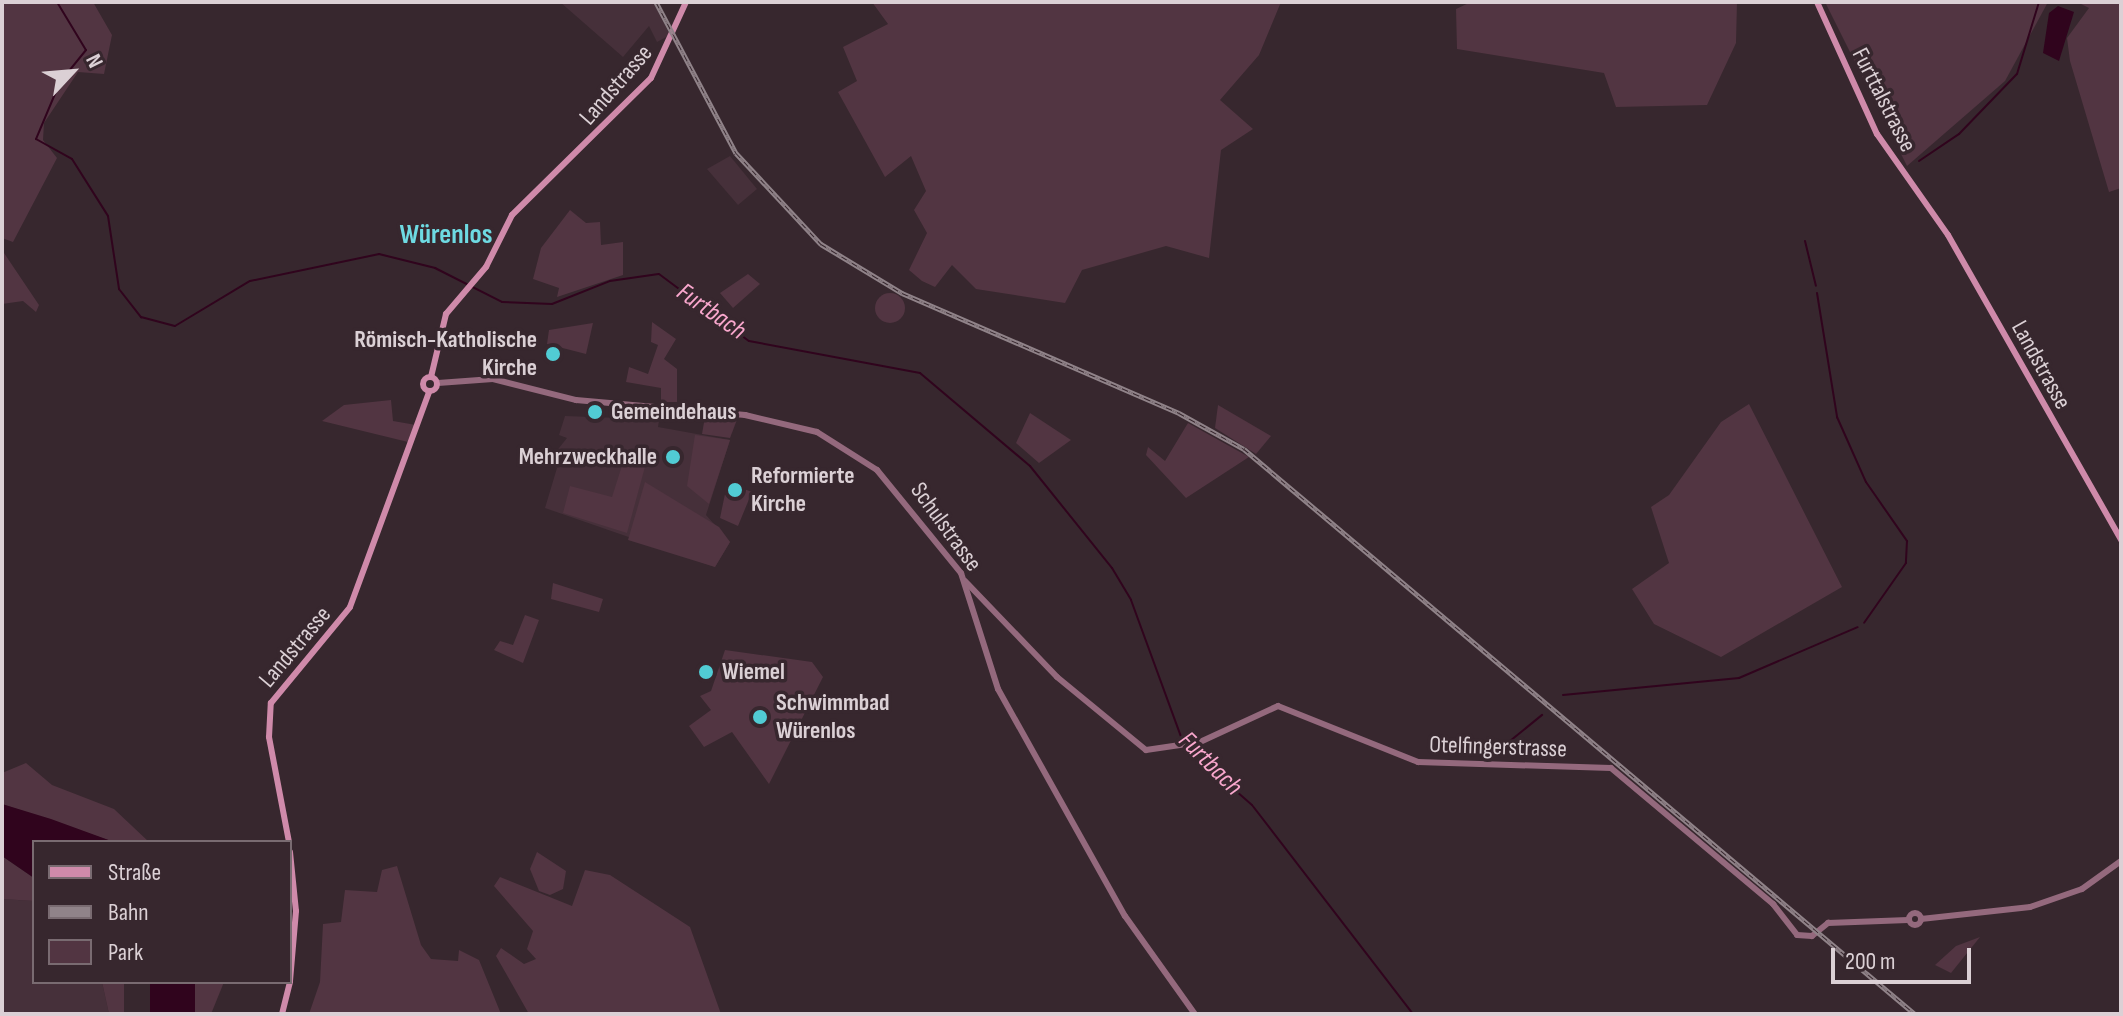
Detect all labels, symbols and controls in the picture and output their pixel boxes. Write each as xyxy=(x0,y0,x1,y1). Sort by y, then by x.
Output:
north arrow xyxy=(32,32,112,112)
street label: Landstrasse xyxy=(573,39,659,131)
street label: Furttalstrasse xyxy=(1846,43,1922,157)
text: N xyxy=(79,50,109,72)
district label: Würenlos xyxy=(400,218,492,252)
water label: Furtbach xyxy=(670,277,752,347)
street label: Landstrasse xyxy=(2005,316,2077,414)
place label: Römisch-Katholische Kirche xyxy=(354,326,537,382)
marker: Römisch-Katholische Kirche xyxy=(544,345,562,363)
place label: Gemeindehaus xyxy=(611,398,736,426)
marker: Gemeindehaus xyxy=(586,403,604,421)
place label: Mehrzweckhalle xyxy=(519,443,657,471)
marker: Mehrzweckhalle xyxy=(664,448,682,466)
place label: Reformierte Kirche xyxy=(751,462,855,518)
street label: Schulstrasse xyxy=(904,477,988,577)
marker: Reformierte Kirche xyxy=(726,481,744,499)
street label: Landstrasse xyxy=(253,601,337,693)
place label: Wiemel xyxy=(722,658,785,686)
marker: Wiemel xyxy=(697,663,715,681)
place label: Schwimmbad Würenlos xyxy=(776,689,889,745)
marker: Schwimmbad Würenlos xyxy=(751,708,769,726)
water label: Furtbach xyxy=(1172,726,1248,802)
street label: Otelfingerstrasse xyxy=(1429,730,1567,764)
legend xyxy=(32,840,292,984)
text: Straße xyxy=(108,858,161,887)
text: Bahn xyxy=(108,898,149,927)
scale bar xyxy=(1835,932,1975,982)
text: Park xyxy=(108,938,143,967)
text: 200 m xyxy=(1845,947,1896,976)

